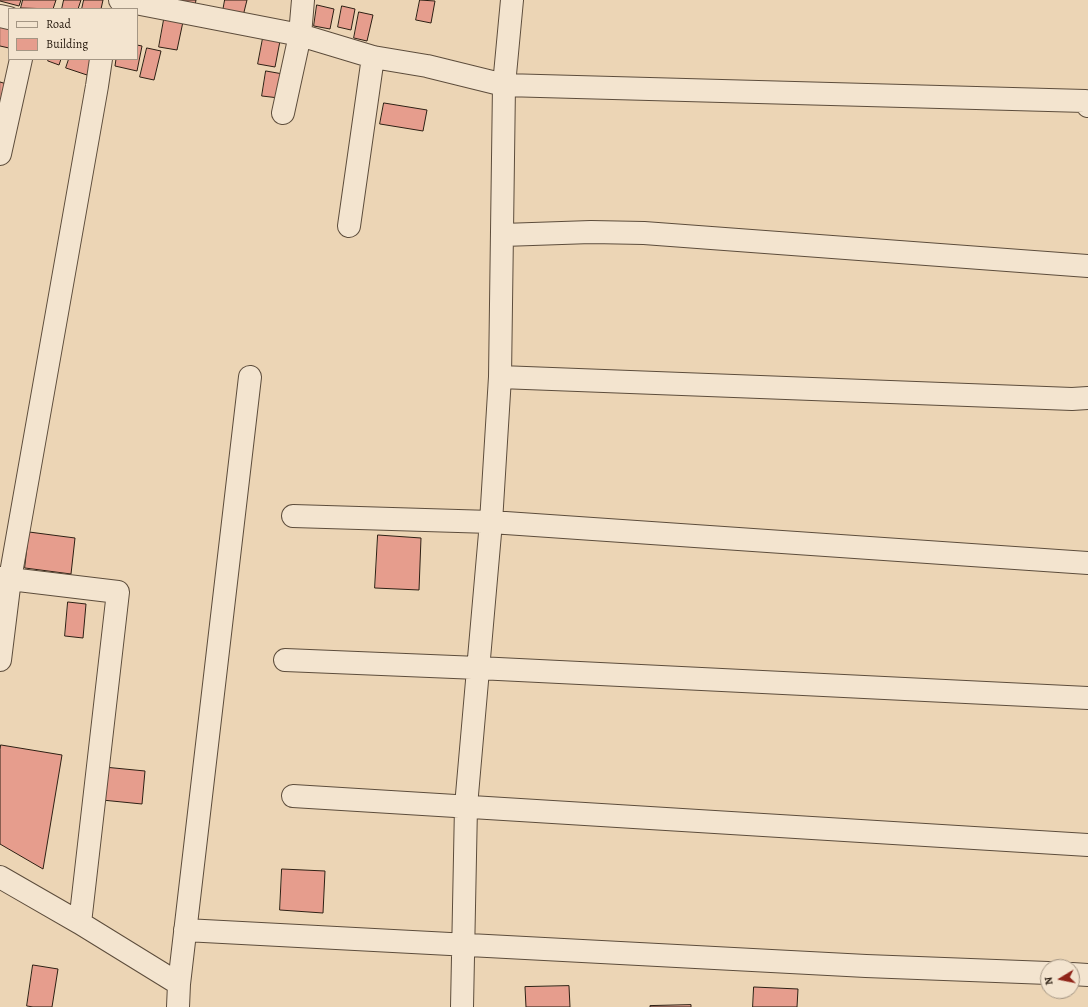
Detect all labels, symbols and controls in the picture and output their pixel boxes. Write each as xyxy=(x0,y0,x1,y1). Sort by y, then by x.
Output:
legend xyxy=(8,8,138,60)
text: Road xyxy=(46,16,71,32)
text: Building xyxy=(46,36,88,52)
north arrow xyxy=(1040,959,1080,999)
text: N xyxy=(1041,976,1057,986)

